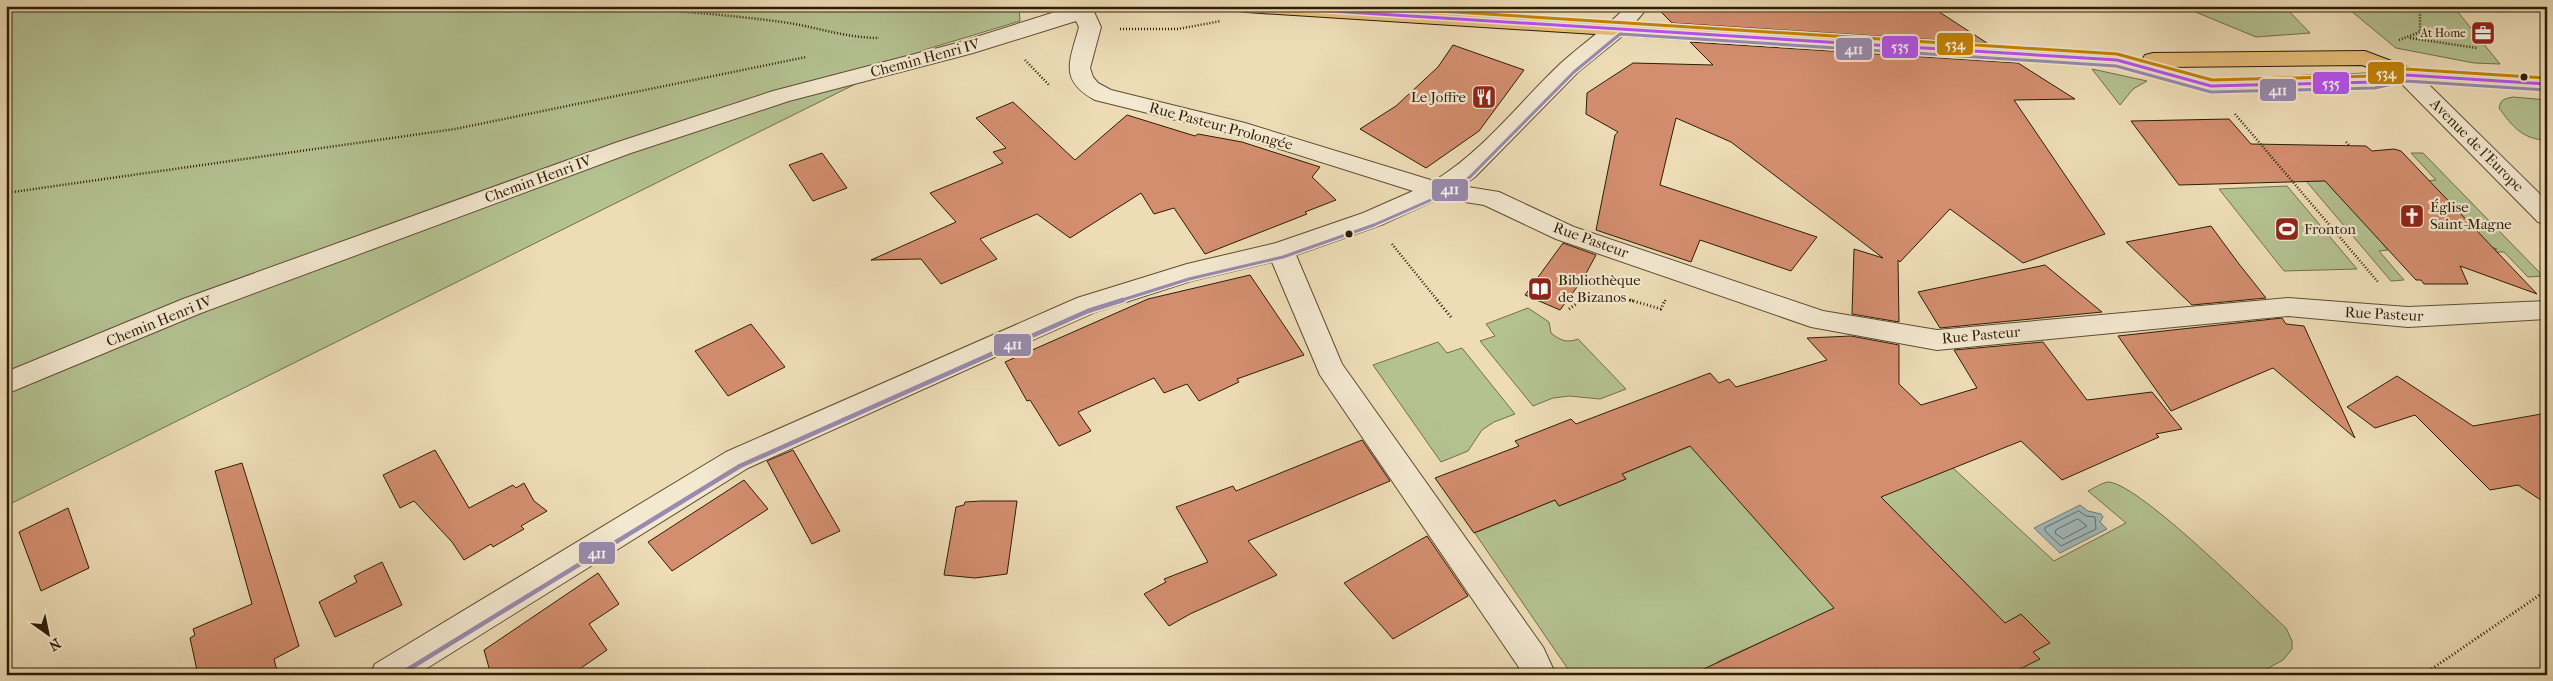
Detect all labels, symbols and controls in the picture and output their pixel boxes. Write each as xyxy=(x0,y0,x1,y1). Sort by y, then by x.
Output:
office icon: At Home xyxy=(2470,20,2496,46)
place label: At Home xyxy=(2419,26,2466,40)
line badge: 534 xyxy=(1936,32,1974,56)
street label: Chemin Henri IV xyxy=(868,34,983,81)
line badge: 535 xyxy=(1881,35,1919,59)
text: 534 xyxy=(1945,36,1966,53)
line badge: 411 xyxy=(1835,37,1873,61)
text: 535 xyxy=(1891,38,1909,55)
text: 411 xyxy=(1844,41,1863,58)
line badge: 534 xyxy=(2367,61,2405,85)
text: 534 xyxy=(2376,65,2397,82)
line badge: 535 xyxy=(2312,71,2350,95)
unlabelled marker xyxy=(2519,72,2529,82)
text: 535 xyxy=(2322,75,2340,92)
line badge: 411 xyxy=(2259,78,2297,102)
text: 411 xyxy=(2268,82,2287,99)
restaurant icon: Le Joffre xyxy=(1471,84,1497,110)
place label: Le Joffre xyxy=(1411,88,1467,106)
street label: Avenue de l'Europe xyxy=(2426,94,2528,196)
street label: Rue Pasteur Prolongée xyxy=(1147,98,1295,154)
street label: Chemin Henri IV xyxy=(482,151,595,207)
line badge: 411 xyxy=(1431,178,1469,202)
text: 411 xyxy=(1440,181,1459,198)
place label: Église Saint-Magne xyxy=(2430,198,2512,233)
church icon: Église Saint-Magne xyxy=(2399,203,2425,229)
sports icon: Fronton xyxy=(2274,216,2300,242)
street label: Rue Pasteur xyxy=(1551,218,1632,262)
place label: Fronton xyxy=(2304,220,2356,238)
unlabelled marker xyxy=(1344,229,1354,239)
place label: Bibliothèque de Bizanos xyxy=(1558,271,1641,306)
library icon: Bibliothèque de Bizanos xyxy=(1527,276,1553,302)
street label: Chemin Henri IV xyxy=(104,291,215,350)
street label: Rue Pasteur xyxy=(2344,303,2424,325)
street label: Rue Pasteur xyxy=(1941,323,2022,347)
line badge: 411 xyxy=(993,333,1032,357)
text: 411 xyxy=(1003,336,1022,353)
line badge: 411 xyxy=(578,541,616,565)
text: 411 xyxy=(587,545,606,562)
north arrow xyxy=(22,608,72,658)
text: N xyxy=(45,634,64,655)

